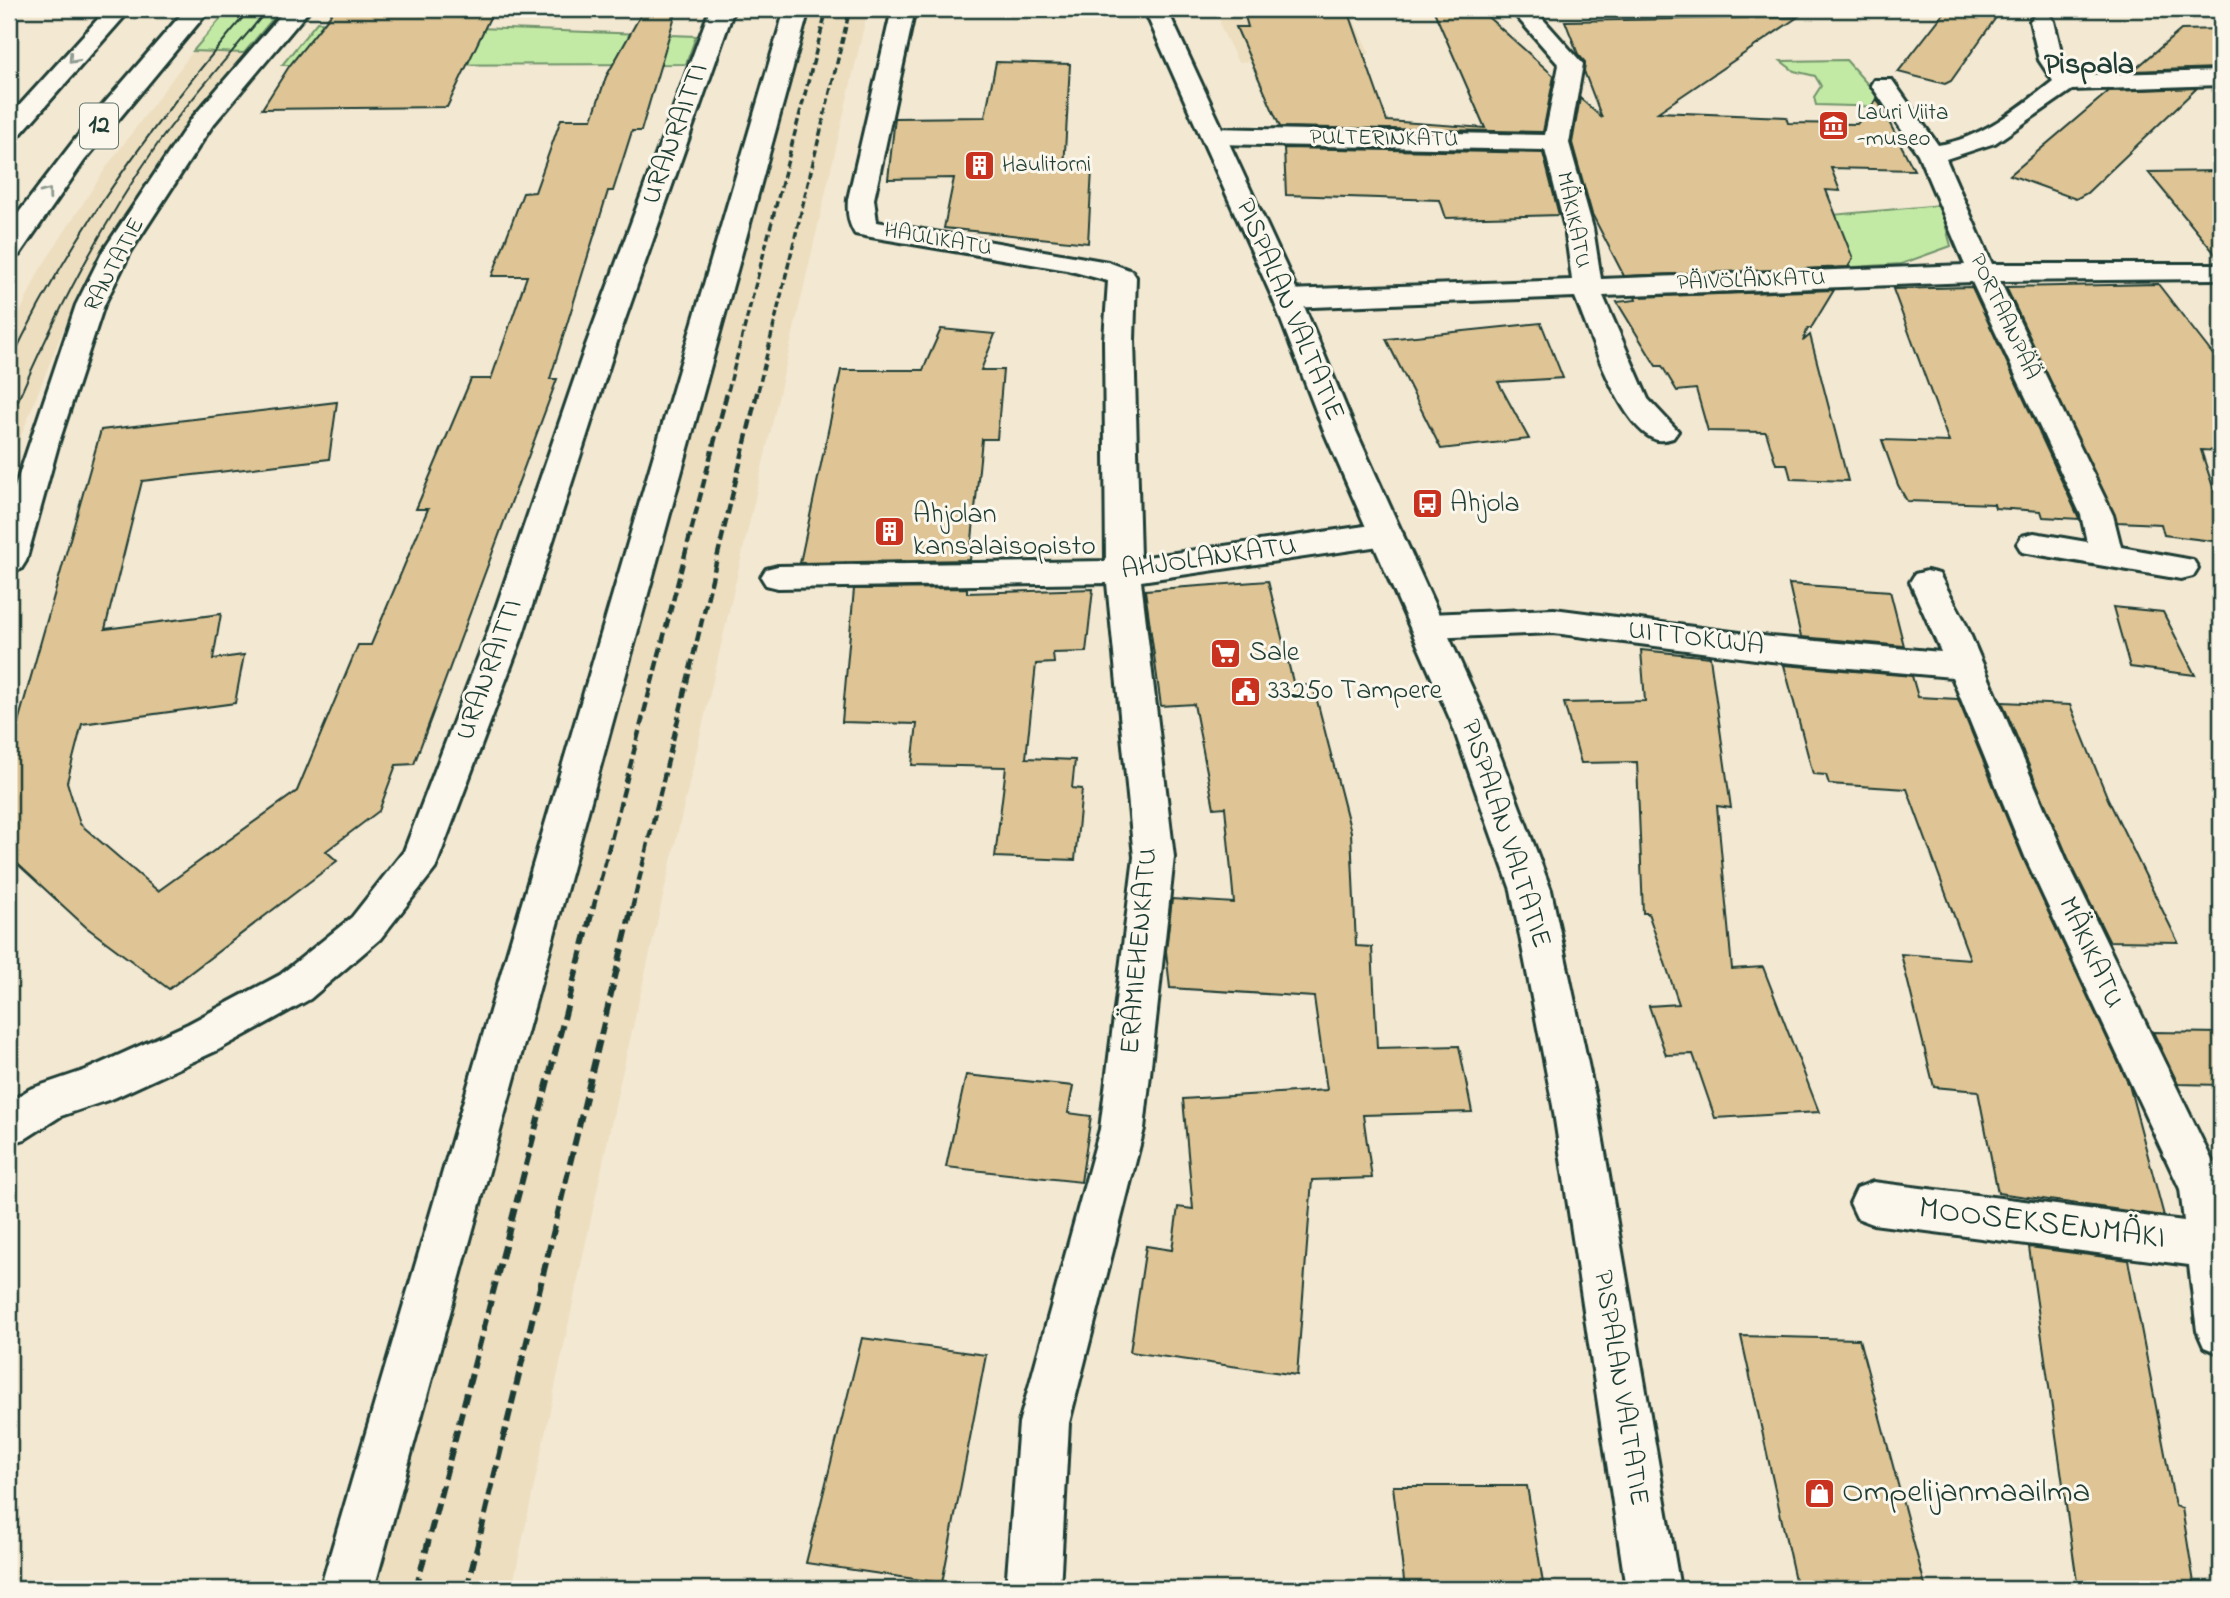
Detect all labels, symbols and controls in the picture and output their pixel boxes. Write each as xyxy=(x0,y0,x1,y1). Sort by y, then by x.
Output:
district label: Pispala xyxy=(2044,44,2134,88)
one-way arrow xyxy=(69,51,81,64)
street label: URANRAITTI xyxy=(632,58,720,210)
place label: Lauri Viita -museo xyxy=(1857,97,1948,156)
road number: 12 xyxy=(80,104,118,148)
museum icon: Lauri Viita -museo xyxy=(1817,109,1851,143)
street label: PULTERINKATU xyxy=(1309,121,1459,157)
building icon: Haulitorni xyxy=(962,148,996,182)
place label: Haulitorni xyxy=(1002,149,1091,182)
street label: MÄKIKATU xyxy=(1547,169,1599,271)
one-way arrow xyxy=(39,188,52,200)
street label: PISPALAN VALTATIE xyxy=(1224,192,1354,428)
street label: RANTATIE xyxy=(76,212,154,318)
street label: HAULIKATU xyxy=(881,214,995,266)
street label: PORTAANPÄÄ xyxy=(1960,249,2048,385)
street label: PÄIVÖLÄNKATU xyxy=(1676,262,1826,300)
place label: Ahjola xyxy=(1450,484,1520,525)
bus stop icon: Ahjola xyxy=(1410,487,1444,521)
place label: Ahjolan kansalaisopisto xyxy=(913,495,1096,568)
building icon: Ahjolan kansalaisopisto xyxy=(873,514,907,548)
street label: AHJOLANKATU xyxy=(1119,526,1299,592)
street label: URANRAITTI xyxy=(446,594,534,746)
street label: UITTOKUJA xyxy=(1626,610,1766,668)
place label: Sale xyxy=(1249,633,1300,674)
supermarket icon: Sale xyxy=(1209,636,1243,670)
place label: 33250 Tampere xyxy=(1268,671,1443,712)
public building icon: 33250 Tampere xyxy=(1228,674,1262,708)
street label: PISPALAN VALTATIE xyxy=(1449,714,1561,954)
street label: ERÄMIEHENKATU xyxy=(1111,846,1169,1056)
street label: MÄKIKATU xyxy=(2046,890,2134,1016)
street label: MOOSEKSENMÄKI xyxy=(1916,1185,2168,1263)
street label: PISPALAN VALTATIE xyxy=(1581,1267,1659,1509)
place label: Ompelijanmaailma xyxy=(1842,1469,2090,1517)
shop icon: Ompelijanmaailma xyxy=(1802,1476,1836,1510)

